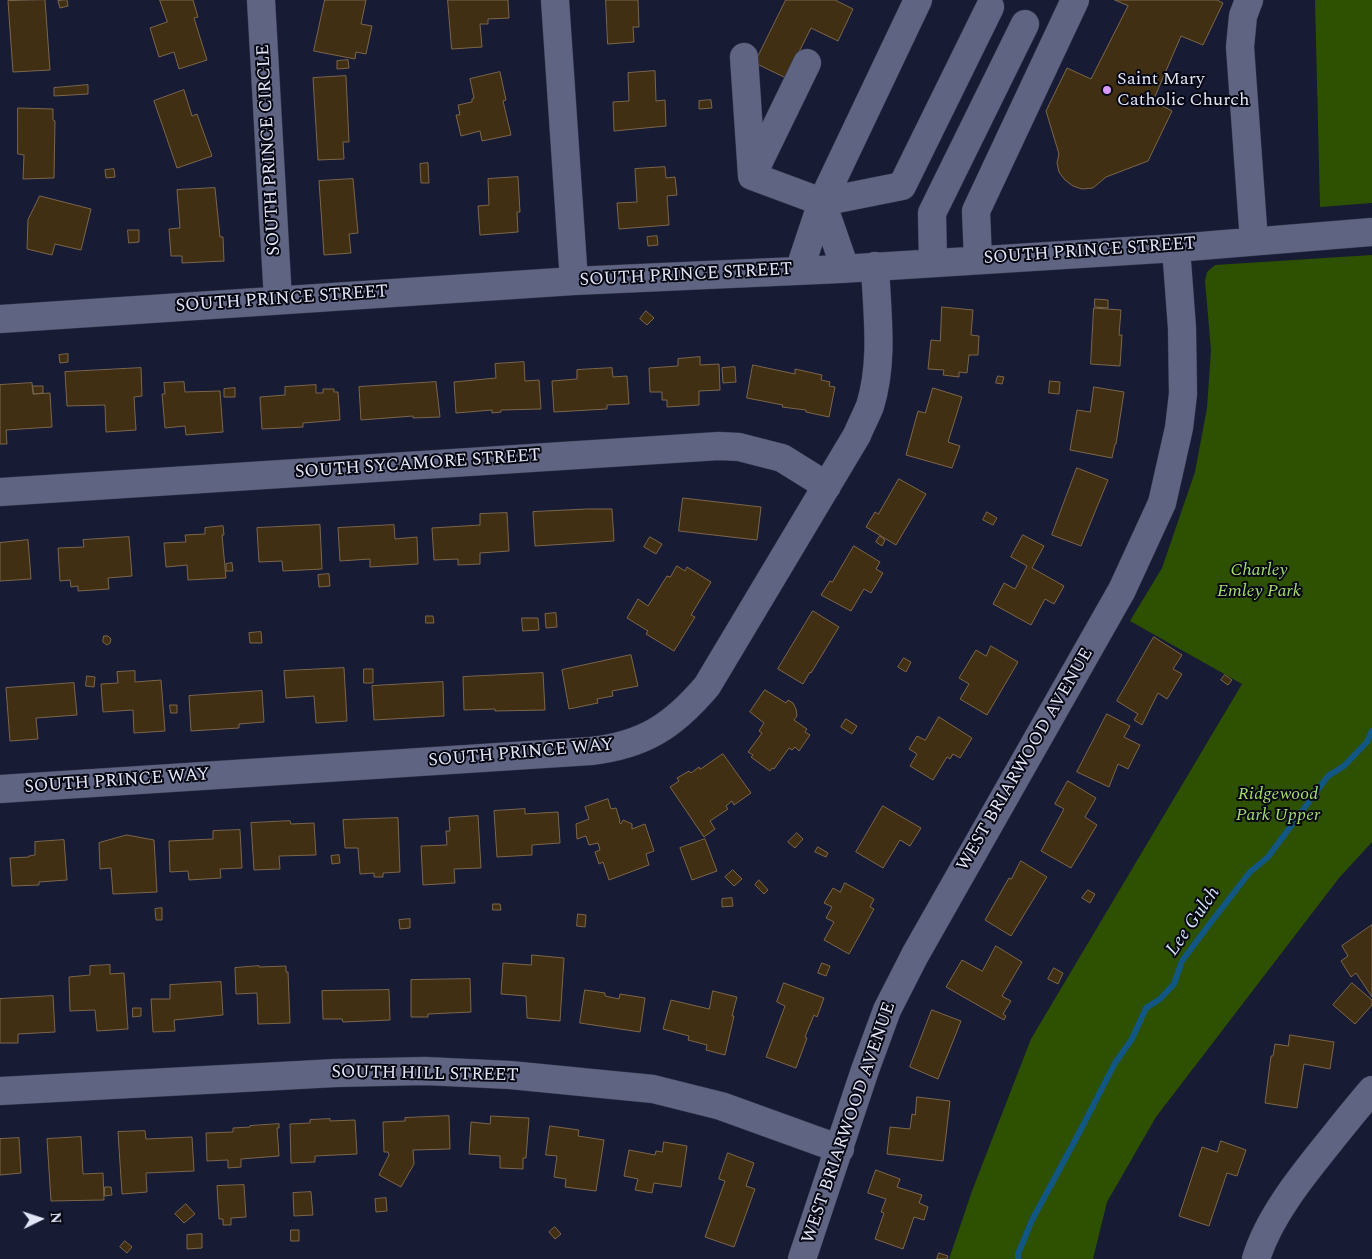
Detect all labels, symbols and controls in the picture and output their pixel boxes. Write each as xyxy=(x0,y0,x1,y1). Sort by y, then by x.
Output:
street label: SOUTH PRINCE CIRCLE xyxy=(254,44,286,256)
place label: Saint Mary Catholic Church xyxy=(1117,69,1249,112)
marker: Saint Mary Catholic Church xyxy=(1101,84,1113,96)
street label: SOUTH PRINCE STREET xyxy=(983,234,1197,270)
street label: SOUTH PRINCE STREET xyxy=(579,260,793,292)
street label: SOUTH PRINCE STREET xyxy=(175,282,389,318)
street label: SOUTH SYCAMORE STREET xyxy=(294,446,542,484)
park label: Charley Emley Park xyxy=(1217,560,1301,602)
street label: WEST BRIARWOOD AVENUE xyxy=(953,645,1099,875)
street label: SOUTH PRINCE WAY xyxy=(428,735,614,773)
street label: SOUTH PRINCE WAY xyxy=(24,765,210,799)
park label: Ridgewood Park Upper xyxy=(1236,784,1320,826)
water label: Lee Gulch xyxy=(1162,883,1226,961)
street label: WEST BRIARWOOD AVENUE xyxy=(798,999,902,1247)
street label: SOUTH HILL STREET xyxy=(331,1063,519,1087)
north arrow xyxy=(15,1194,65,1244)
text: N xyxy=(45,1211,66,1224)

